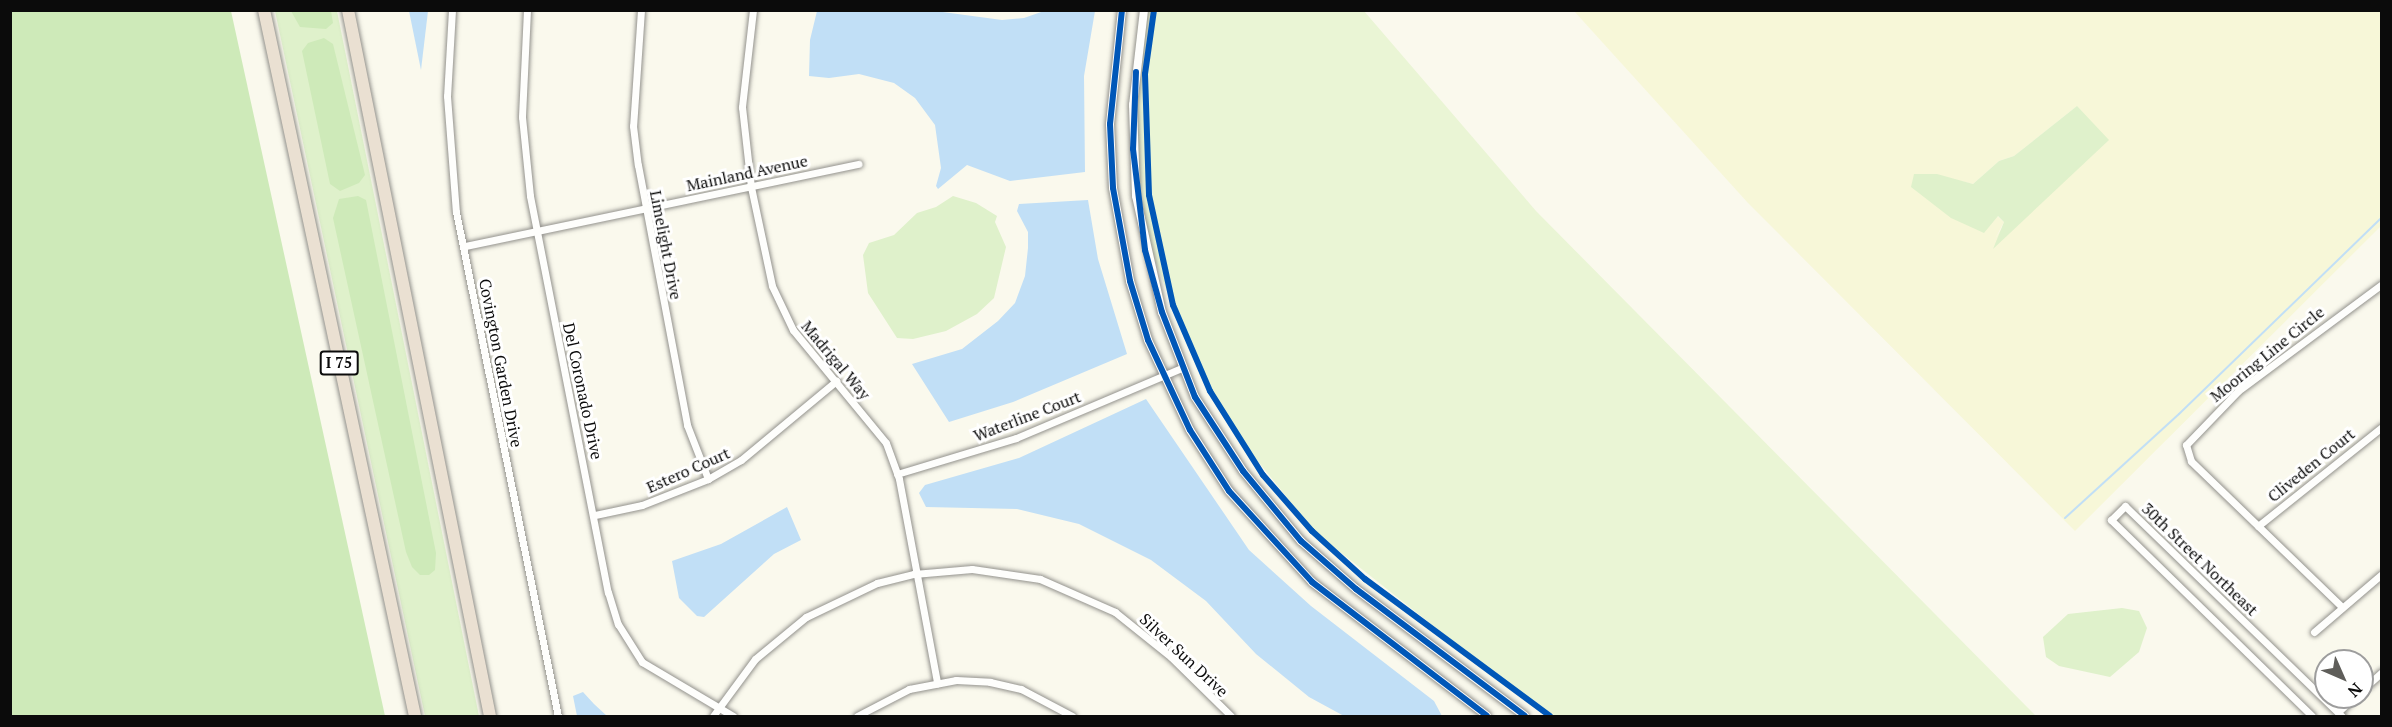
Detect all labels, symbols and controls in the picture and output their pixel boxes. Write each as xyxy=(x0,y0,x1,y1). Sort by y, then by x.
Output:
street label: Mainland Avenue xyxy=(684,151,810,195)
street label: Limelight Drive xyxy=(646,189,686,301)
street label: Covington Garden Drive xyxy=(475,277,527,449)
street label: Mooring Line Circle xyxy=(2206,302,2328,406)
street label: Madrigal Way xyxy=(797,317,875,403)
street label: Del Coronado Drive xyxy=(559,321,607,461)
road number: I 75 xyxy=(320,351,358,375)
street label: Waterline Court xyxy=(971,387,1083,445)
street label: Cliveden Court xyxy=(2264,424,2358,506)
street label: Estero Court xyxy=(643,443,733,497)
street label: 30th Street Northeast xyxy=(2138,499,2262,619)
street label: Silver Sun Drive xyxy=(1136,609,1232,701)
north arrow xyxy=(2314,649,2374,709)
text: N xyxy=(2343,678,2367,702)

